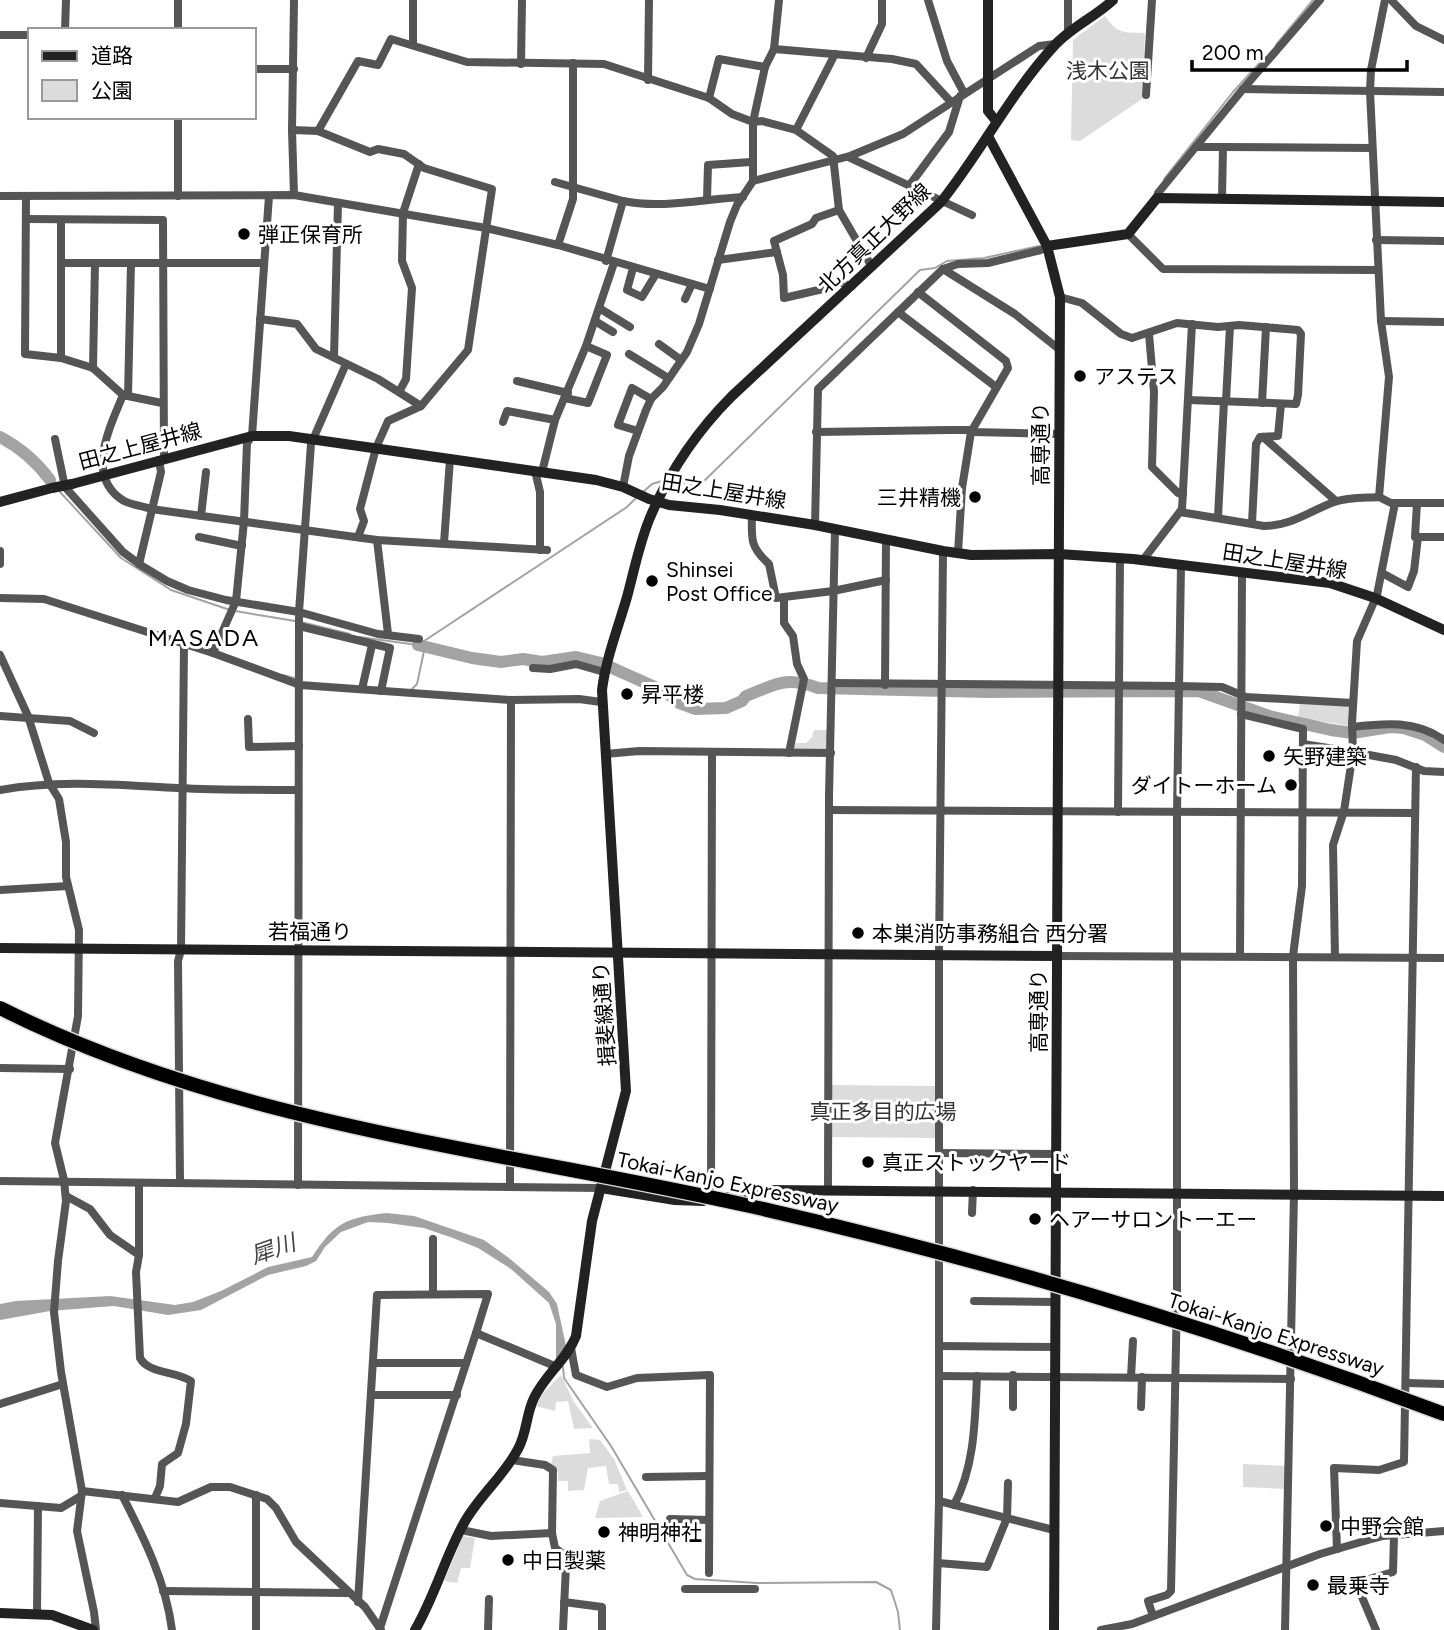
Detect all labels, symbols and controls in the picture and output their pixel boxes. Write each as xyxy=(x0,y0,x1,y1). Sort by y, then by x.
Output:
legend xyxy=(28,28,256,119)
scale bar xyxy=(1192,28,1407,72)
text: 200 m xyxy=(1202,40,1264,65)
text: 道路 xyxy=(91,43,133,68)
park label: 浅木公園 xyxy=(1066,58,1150,83)
text: 公園 xyxy=(91,78,133,103)
street label: 北方真正大野線 xyxy=(812,178,936,298)
place label: 弾正保育所 xyxy=(258,222,363,247)
marker: 弾正保育所 xyxy=(236,226,252,242)
place label: アステス xyxy=(1094,364,1178,389)
marker: アステス xyxy=(1072,368,1088,384)
street label: 高専通り xyxy=(1028,402,1053,486)
street label: 田之上屋井線 xyxy=(76,418,204,474)
street label: 田之上屋井線 xyxy=(660,469,788,513)
place label: 三井精機 xyxy=(877,485,961,510)
marker: 三井精機 xyxy=(967,489,983,505)
street label: 田之上屋井線 xyxy=(1221,539,1349,583)
place label: Shinsei Post Office xyxy=(666,557,773,606)
marker: Shinsei Post Office xyxy=(644,573,660,589)
district label: MASADA xyxy=(148,623,260,652)
place label: 昇平楼 xyxy=(641,682,704,707)
marker: 昇平楼 xyxy=(619,686,635,702)
place label: 矢野建築 xyxy=(1283,744,1367,769)
marker: 矢野建築 xyxy=(1261,748,1277,764)
place label: ダイトーホーム xyxy=(1131,773,1277,798)
marker: ダイトーホーム xyxy=(1283,777,1299,793)
street label: 若福通り xyxy=(268,919,352,944)
place label: 本巣消防事務組合 西分署 xyxy=(872,921,1108,946)
marker: 本巣消防事務組合 西分署 xyxy=(850,925,866,941)
street label: 揖斐線通り xyxy=(588,961,620,1067)
street label: 高専通り xyxy=(1026,969,1051,1053)
park label: 真正多目的広場 xyxy=(810,1099,957,1124)
street label: Tokai-Kanjo Expressway xyxy=(615,1146,841,1218)
place label: 真正ストックヤード xyxy=(882,1150,1071,1175)
marker: 真正ストックヤード xyxy=(860,1154,876,1170)
place label: ヘアーサロントーエー xyxy=(1049,1207,1257,1232)
marker: ヘアーサロントーエー xyxy=(1027,1211,1043,1227)
water label: 犀川 xyxy=(247,1227,302,1270)
street label: Tokai-Kanjo Expressway xyxy=(1165,1287,1387,1381)
place label: 中野会館 xyxy=(1340,1514,1424,1539)
marker: 中野会館 xyxy=(1318,1518,1334,1534)
place label: 神明神社 xyxy=(618,1520,702,1545)
marker: 神明神社 xyxy=(596,1524,612,1540)
place label: 中日製薬 xyxy=(522,1548,606,1573)
marker: 中日製薬 xyxy=(500,1552,516,1568)
place label: 最乗寺 xyxy=(1327,1573,1390,1598)
marker: 最乗寺 xyxy=(1305,1577,1321,1593)

